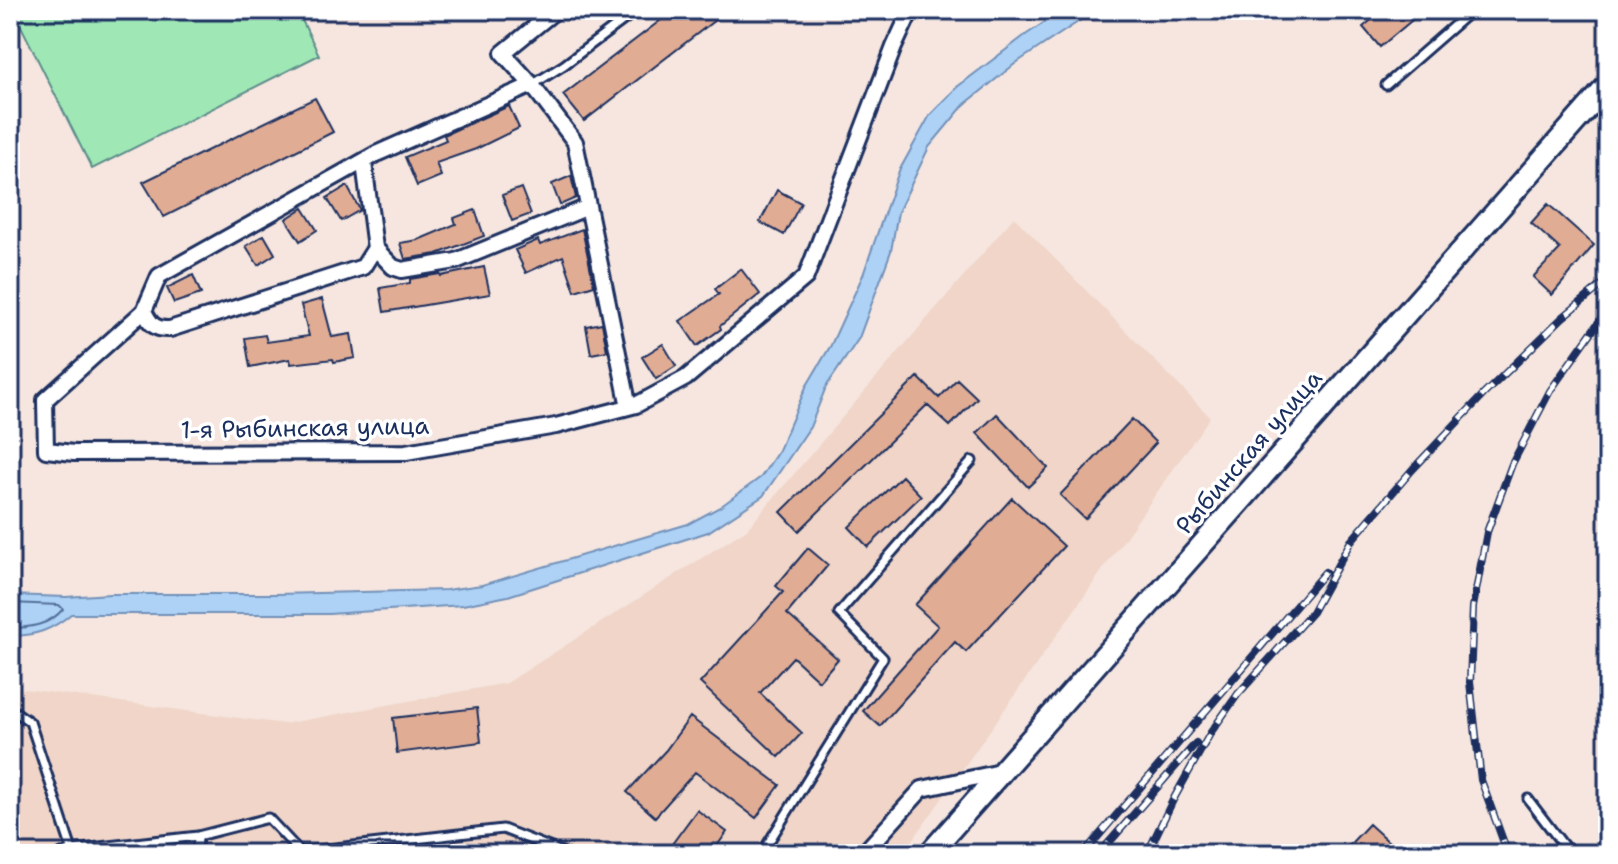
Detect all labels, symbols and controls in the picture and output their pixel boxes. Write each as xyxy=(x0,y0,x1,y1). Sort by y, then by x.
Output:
street label: Рыбинская улица xyxy=(1169,363,1329,541)
street label: 1-я Рыбинская улица xyxy=(180,410,430,446)

